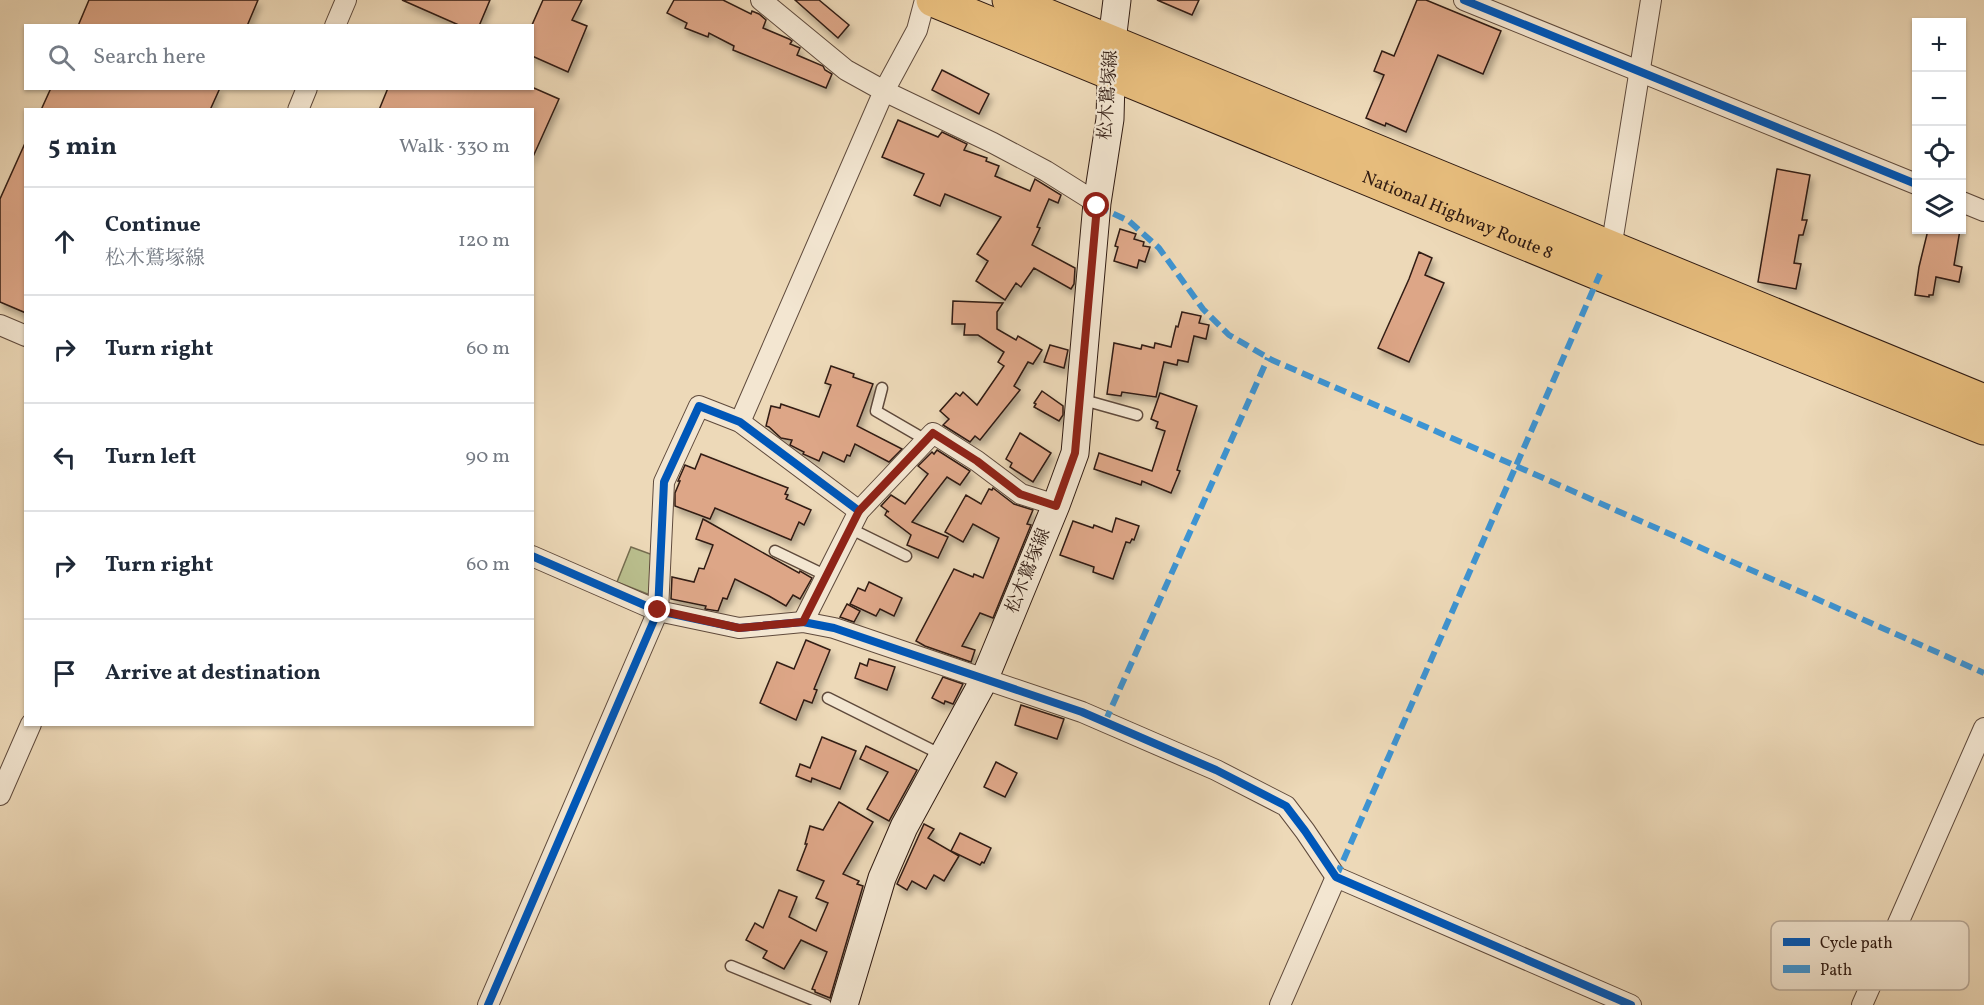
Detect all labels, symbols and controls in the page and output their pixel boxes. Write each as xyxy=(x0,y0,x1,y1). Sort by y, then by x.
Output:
map controls xyxy=(1912,18,1966,234)
button: + xyxy=(1912,18,1966,72)
search box xyxy=(24,24,534,90)
icon: search xyxy=(45,41,78,74)
text: Search here xyxy=(93,42,206,73)
street label: 松木鷲塚線 xyxy=(1093,49,1125,141)
button: − xyxy=(1912,72,1966,126)
button: locate xyxy=(1912,126,1966,180)
text: 5 min xyxy=(48,129,117,165)
text: Walk · 330 m xyxy=(399,133,510,161)
street label: National Highway Route 8 xyxy=(1358,165,1557,266)
button: layers xyxy=(1912,180,1966,234)
route start xyxy=(1083,192,1109,218)
text: Continue xyxy=(105,210,201,241)
icon: ahead xyxy=(48,225,81,258)
text: 120 m xyxy=(458,227,510,255)
text: 松木鷲塚線 xyxy=(105,245,205,273)
icon: right xyxy=(48,333,81,366)
text: Turn right xyxy=(105,334,213,365)
text: 60 m xyxy=(466,335,510,363)
icon: left xyxy=(48,441,81,474)
text: Turn left xyxy=(105,442,196,473)
text: 90 m xyxy=(466,443,510,471)
street label: 松木鷲塚線 xyxy=(1001,525,1057,617)
icon: right xyxy=(48,549,81,582)
text: Turn right xyxy=(105,550,213,581)
text: 60 m xyxy=(466,551,510,579)
route end xyxy=(644,596,670,622)
icon: arrive xyxy=(48,657,81,690)
text: Arrive at destination xyxy=(105,658,321,689)
legend xyxy=(1771,921,1969,990)
text: Cycle path xyxy=(1820,933,1893,955)
text: Path xyxy=(1820,960,1852,982)

